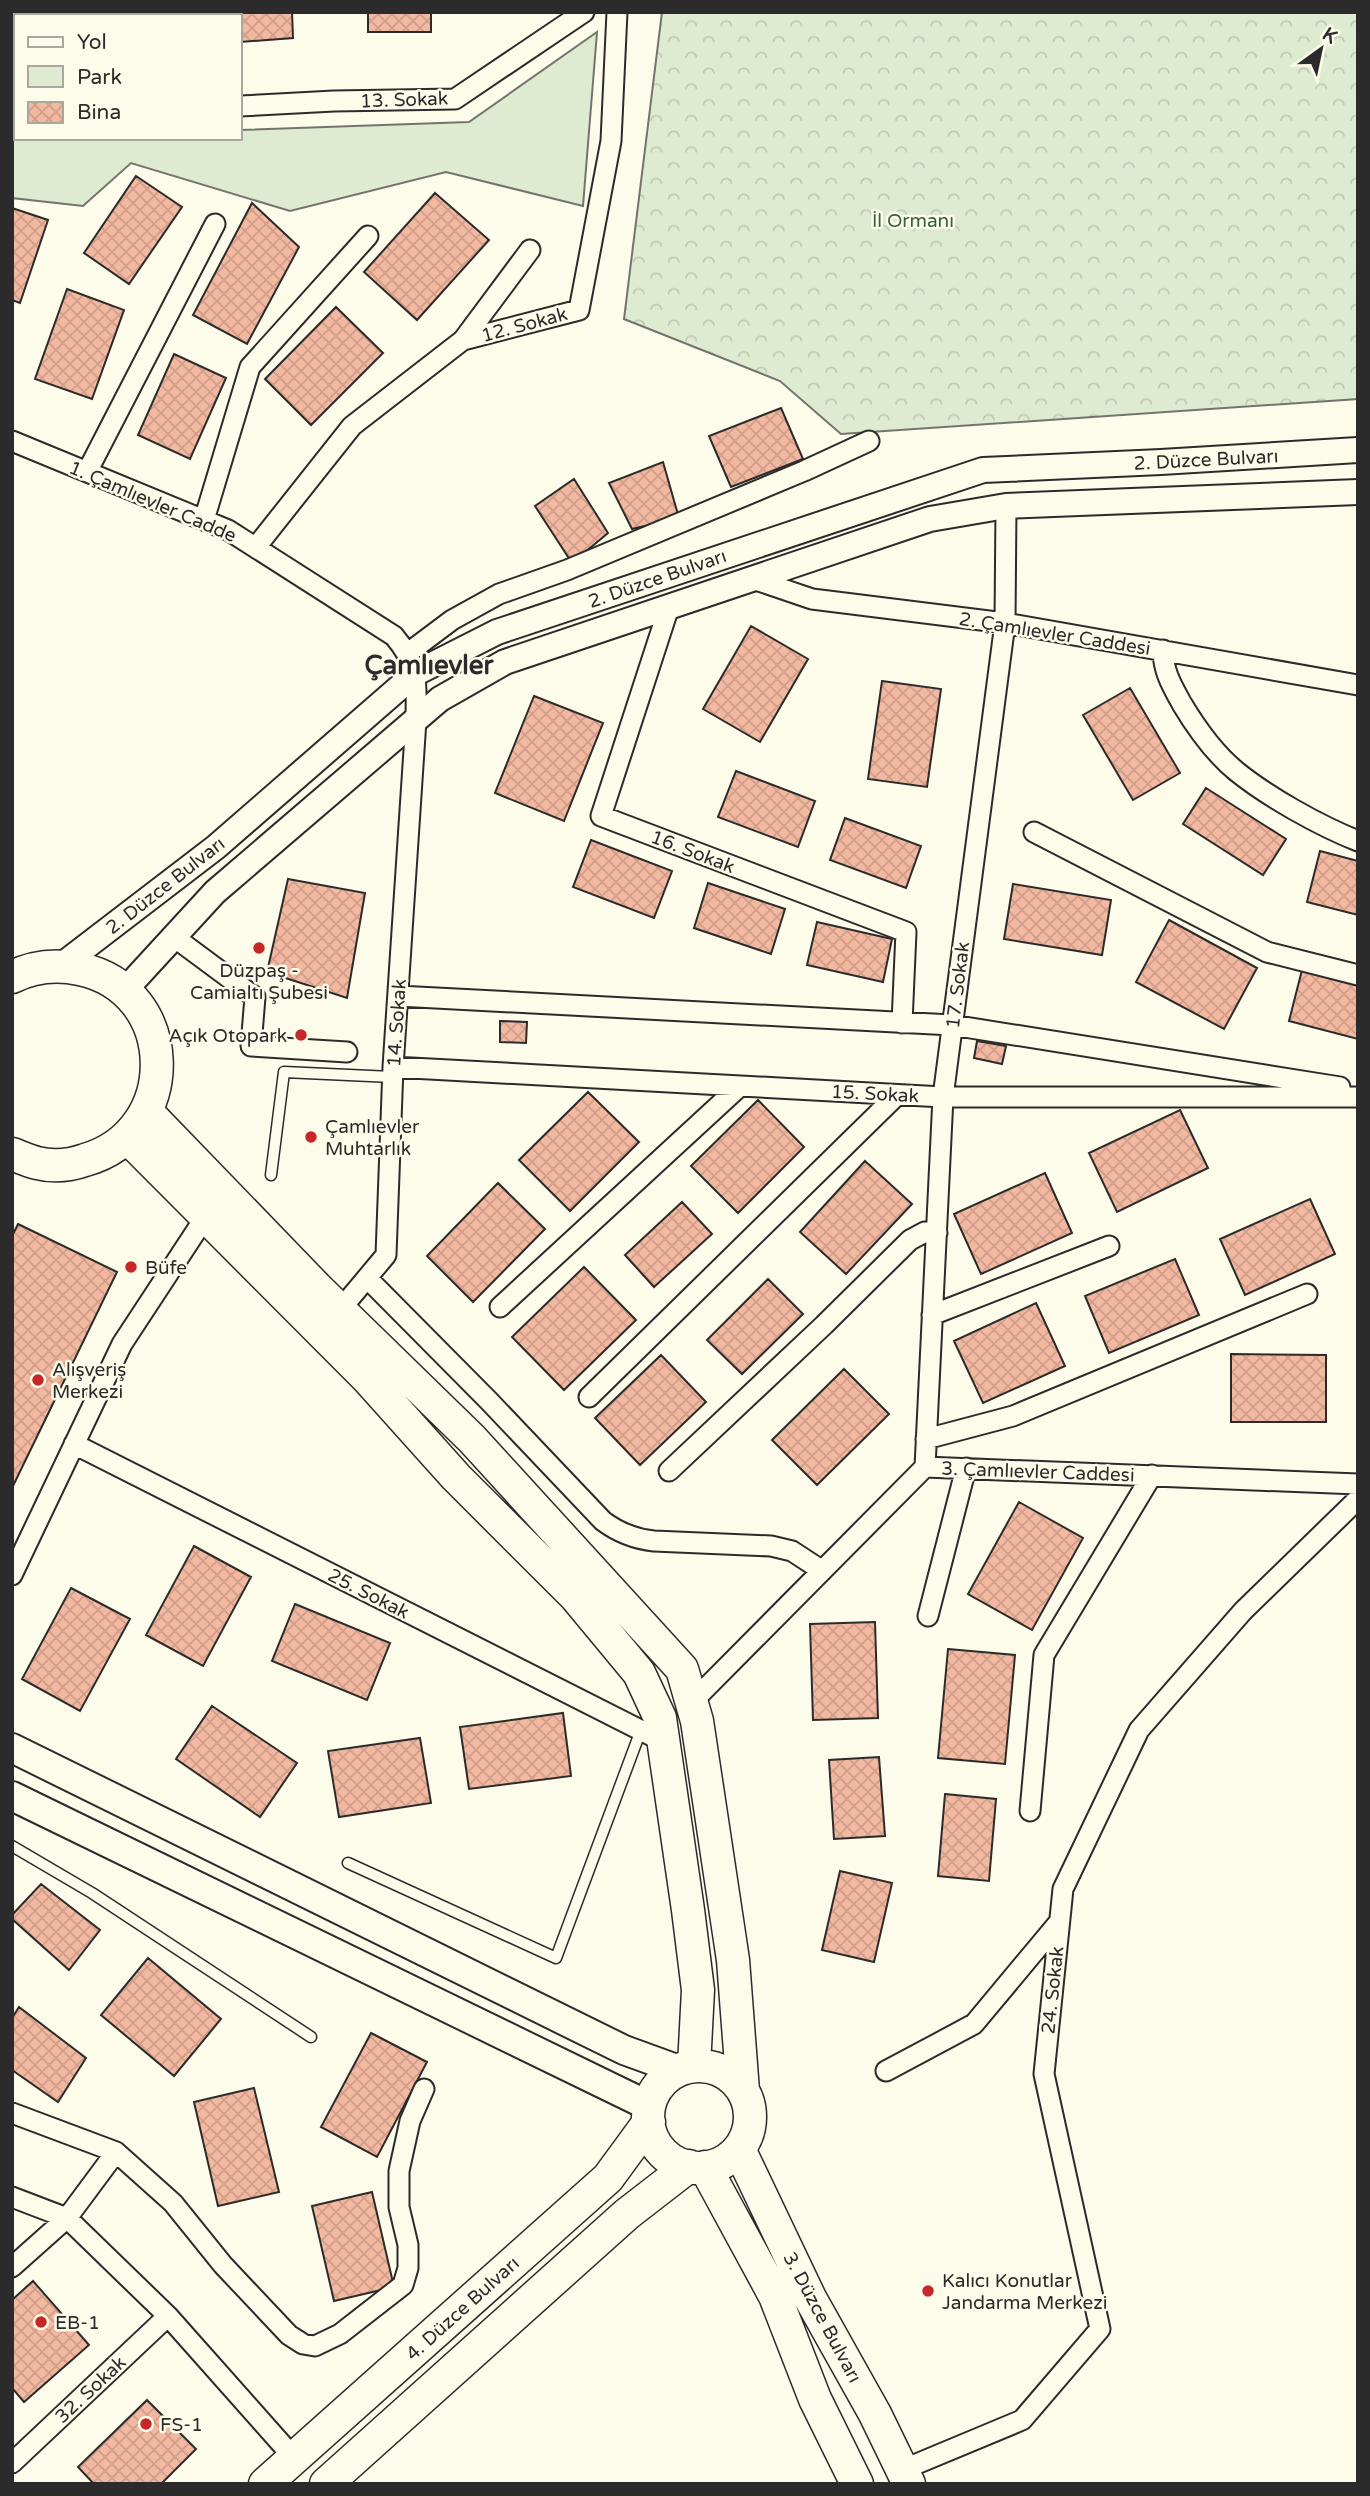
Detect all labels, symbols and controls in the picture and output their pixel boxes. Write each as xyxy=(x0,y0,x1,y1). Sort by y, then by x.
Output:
legend xyxy=(14,14,242,140)
north arrow xyxy=(1286,14,1356,84)
text: K xyxy=(1318,23,1341,48)
text: Yol xyxy=(77,30,107,55)
text: Park xyxy=(77,65,122,90)
street label: 13. Sokak xyxy=(360,87,448,113)
text: Bina xyxy=(77,100,121,125)
park label: İl Ormanı xyxy=(872,210,954,232)
street label: 12. Sokak xyxy=(479,303,570,347)
street label: 2. Düzce Bulvarı xyxy=(1133,445,1279,475)
street label: 1. Çamlıevler Cadde xyxy=(66,457,240,547)
street label: 2. Düzce Bulvarı xyxy=(585,545,729,613)
street label: 2. Çamlıevler Caddesi xyxy=(958,608,1152,660)
district label: Çamlıevler xyxy=(364,650,495,681)
street label: 16. Sokak xyxy=(648,826,738,878)
street label: 2. Düzce Bulvarı xyxy=(102,833,229,939)
marker: Düzpaş - Camialtı Şubesi xyxy=(251,940,267,956)
street label: 17. Sokak xyxy=(942,940,974,1030)
place label: Düzpaş - Camialtı Şubesi xyxy=(190,960,328,1004)
street label: 14. Sokak xyxy=(383,978,411,1068)
place label: Açık Otopark xyxy=(168,1025,287,1047)
marker: Açık Otopark xyxy=(293,1027,309,1043)
street label: 15. Sokak xyxy=(830,1081,919,1107)
place label: Çamlıevler Muhtarlık xyxy=(325,1116,420,1160)
marker: Çamlıevler Muhtarlık xyxy=(303,1129,319,1145)
place label: Büfe xyxy=(145,1257,187,1279)
marker: Büfe xyxy=(123,1259,139,1275)
place label: Alışveriş Merkezi xyxy=(52,1359,126,1403)
marker: Alışveriş Merkezi xyxy=(30,1372,46,1388)
street label: 3. Çamlıevler Caddesi xyxy=(941,1458,1135,1486)
street label: 25. Sokak xyxy=(324,1564,413,1624)
street label: 24. Sokak xyxy=(1037,1945,1069,2035)
street label: 3. Düzce Bulvarı xyxy=(778,2248,866,2387)
street label: 4. Düzce Bulvarı xyxy=(402,2252,524,2365)
place label: Kalıcı Konutlar Jandarma Merkezi xyxy=(942,2270,1107,2314)
marker: Kalıcı Konutlar Jandarma Merkezi xyxy=(920,2283,936,2299)
place label: EB-1 xyxy=(55,2312,100,2334)
marker: EB-1 xyxy=(33,2314,49,2330)
street label: 32. Sokak xyxy=(51,2352,130,2428)
place label: FS-1 xyxy=(160,2414,203,2436)
marker: FS-1 xyxy=(138,2416,154,2432)

